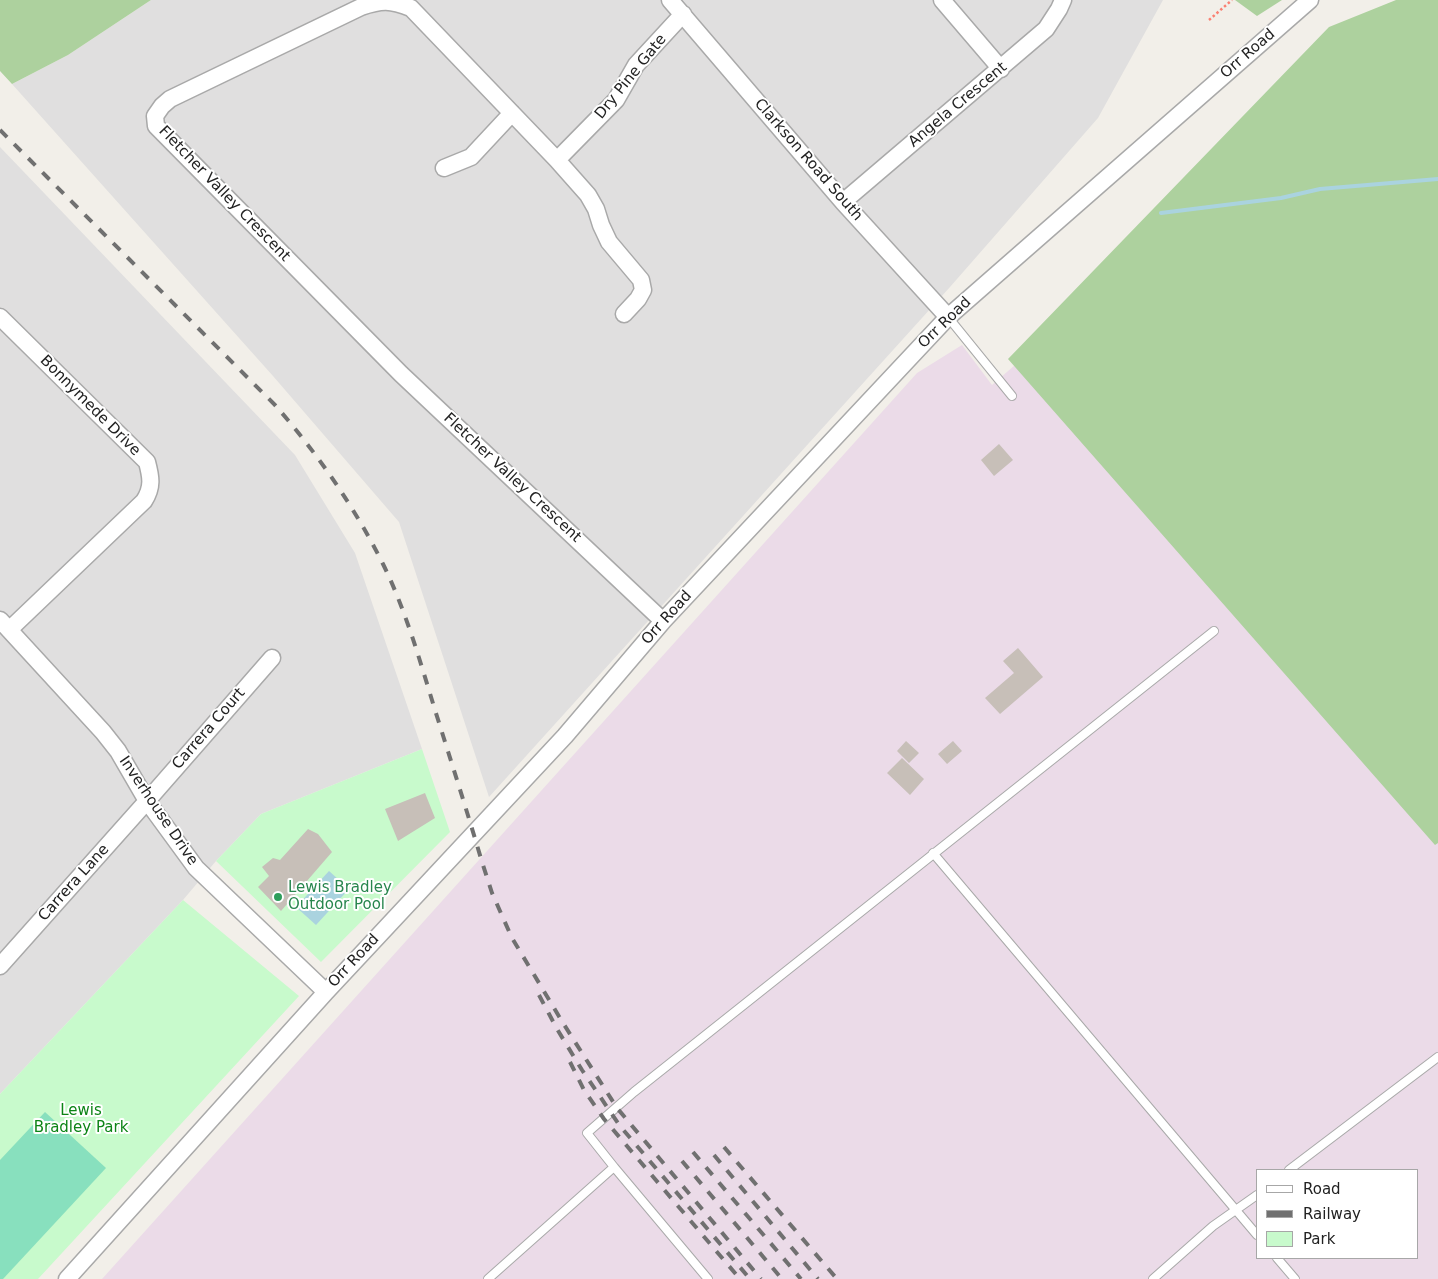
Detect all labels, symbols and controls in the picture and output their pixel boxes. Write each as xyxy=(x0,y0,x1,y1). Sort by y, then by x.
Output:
street label: Orr Road xyxy=(1217,25,1279,83)
street label: Dry Pine Gate xyxy=(591,31,671,123)
street label: Angela Crescent xyxy=(905,59,1011,151)
street label: Clarkson Road South xyxy=(750,95,866,225)
street label: Fletcher Valley Crescent xyxy=(154,122,294,266)
street label: Orr Road xyxy=(915,294,975,352)
street label: Bonnymede Drive xyxy=(36,352,144,460)
street label: Fletcher Valley Crescent xyxy=(439,410,585,546)
street label: Orr Road xyxy=(638,587,696,649)
street label: Carrera Court xyxy=(169,685,249,773)
street label: Inverhouse Drive xyxy=(115,753,201,869)
street label: Carrera Lane xyxy=(35,841,113,925)
place label: Lewis Bradley Outdoor Pool xyxy=(288,879,392,914)
marker: Lewis Bradley Outdoor Pool xyxy=(272,891,284,903)
street label: Orr Road xyxy=(325,931,383,991)
park label: Lewis Bradley Park xyxy=(34,1102,128,1137)
legend xyxy=(1256,1169,1418,1259)
text: Road xyxy=(1303,1180,1341,1198)
text: Railway xyxy=(1303,1205,1361,1223)
text: Park xyxy=(1303,1230,1335,1248)

